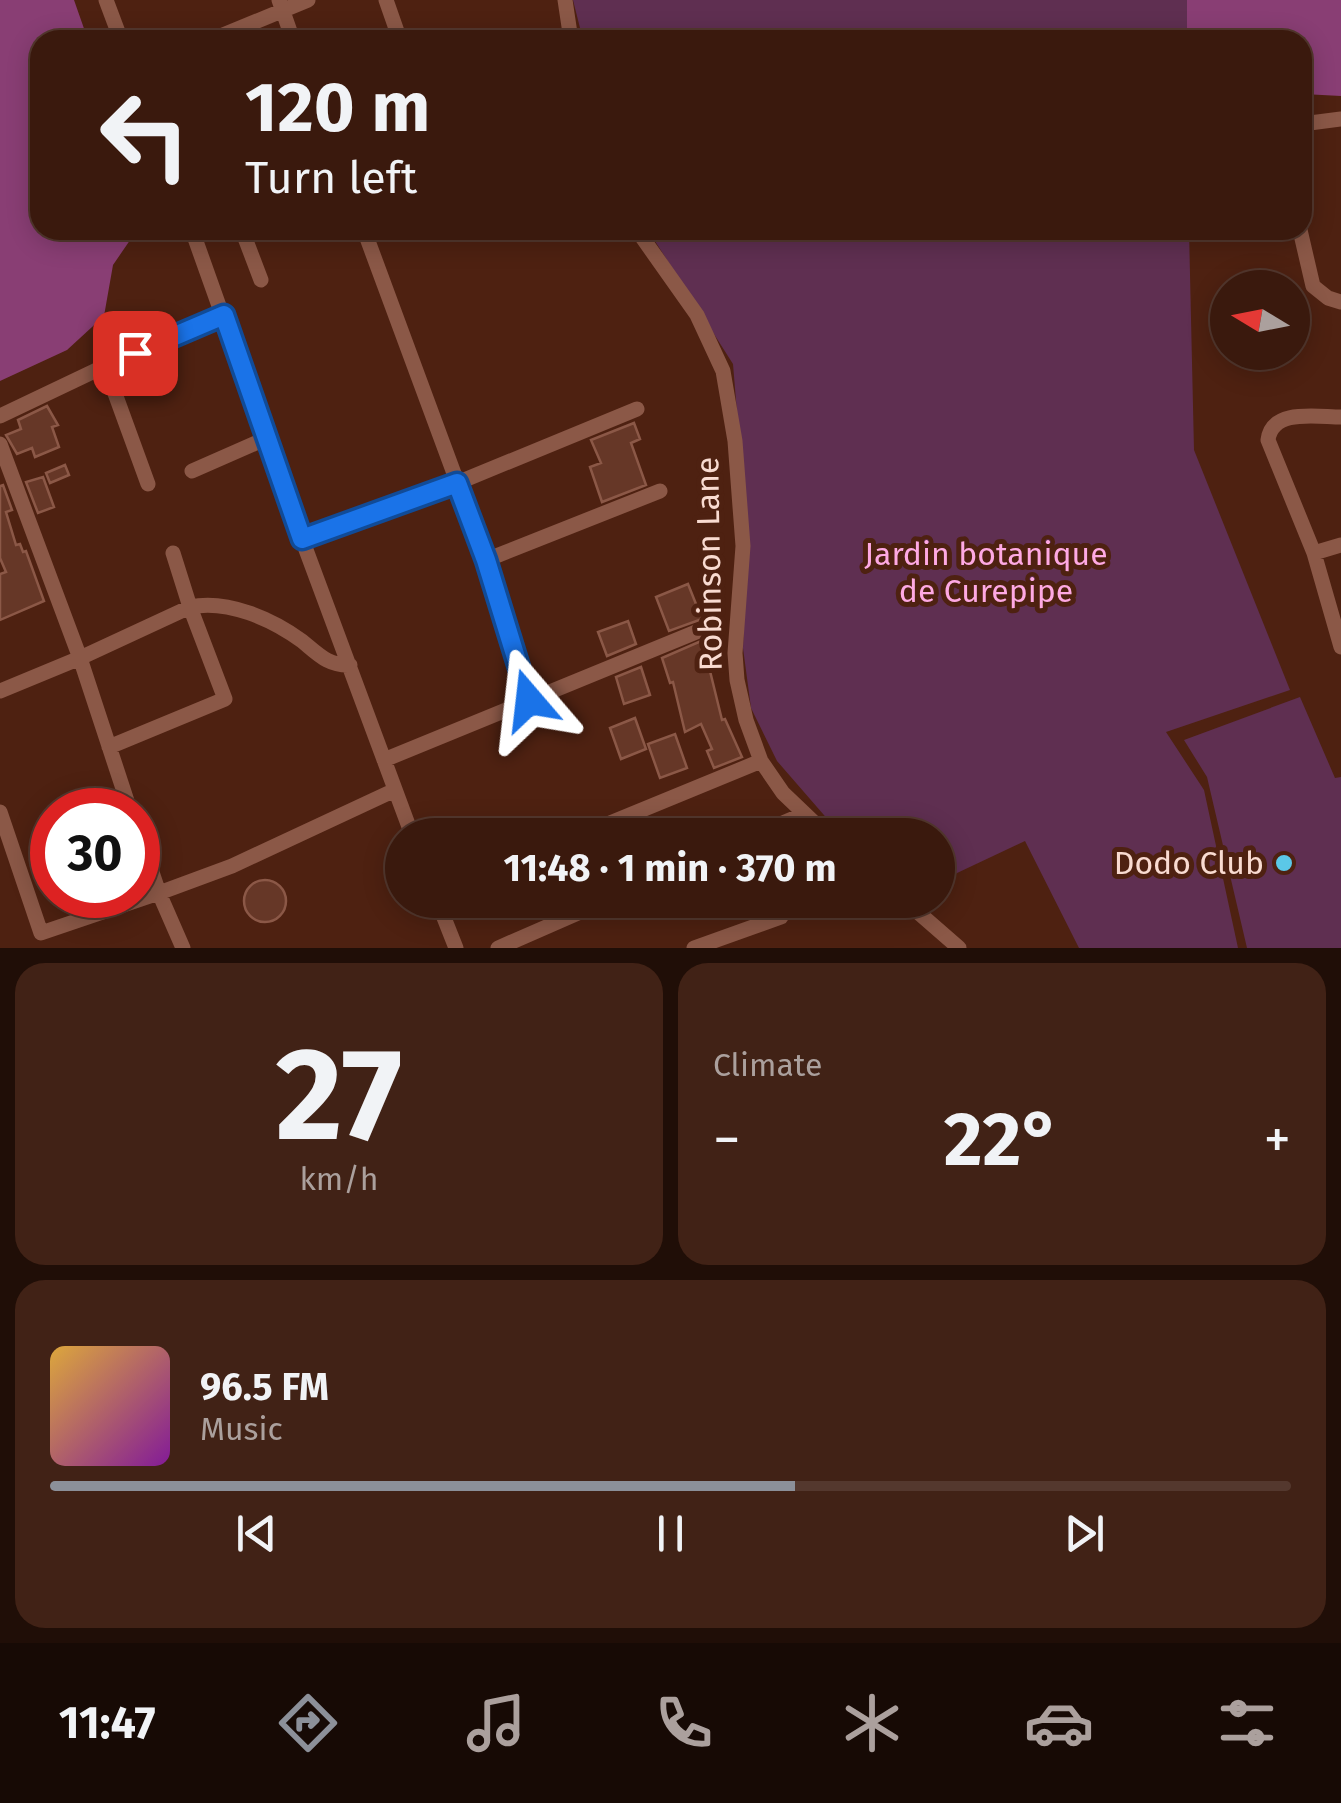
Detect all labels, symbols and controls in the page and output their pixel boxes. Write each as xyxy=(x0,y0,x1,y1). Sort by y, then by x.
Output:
text: 120 m xyxy=(245,66,430,150)
icon: left xyxy=(80,70,210,200)
text: Turn left xyxy=(245,151,417,205)
north arrow xyxy=(1210,270,1310,370)
map controls xyxy=(1210,270,1310,370)
pin xyxy=(93,311,178,396)
icon: arrive xyxy=(108,326,163,381)
street label: Robinson Lane xyxy=(688,456,730,672)
park label: Jardin botanique de Curepipe xyxy=(864,535,1108,610)
position arrow xyxy=(477,648,581,752)
speed limit sign: 30 xyxy=(30,788,160,918)
place label: Dodo Club xyxy=(1114,844,1264,882)
text: 11:48 · 1 min · 370 m xyxy=(504,845,837,891)
marker: Dodo Club xyxy=(1273,852,1295,874)
text: 27 xyxy=(276,1017,402,1173)
text: Climate xyxy=(713,1046,822,1084)
text: 22° xyxy=(944,1095,1060,1185)
text: − xyxy=(713,1107,741,1173)
text: + xyxy=(1264,1107,1291,1173)
text: km/h xyxy=(299,1160,379,1198)
text: 96.5 FM xyxy=(200,1364,329,1410)
text: Music xyxy=(200,1410,283,1448)
icon: previous xyxy=(229,1506,284,1561)
icon: pause xyxy=(643,1506,698,1561)
icon: next xyxy=(1057,1506,1112,1561)
icon: directions xyxy=(273,1688,343,1758)
icon: music xyxy=(461,1688,531,1758)
icon: phone xyxy=(649,1688,719,1758)
icon: climate xyxy=(837,1688,907,1758)
icon: car xyxy=(1024,1688,1094,1758)
icon: filters xyxy=(1212,1688,1282,1758)
text: 11:47 xyxy=(59,1696,156,1750)

